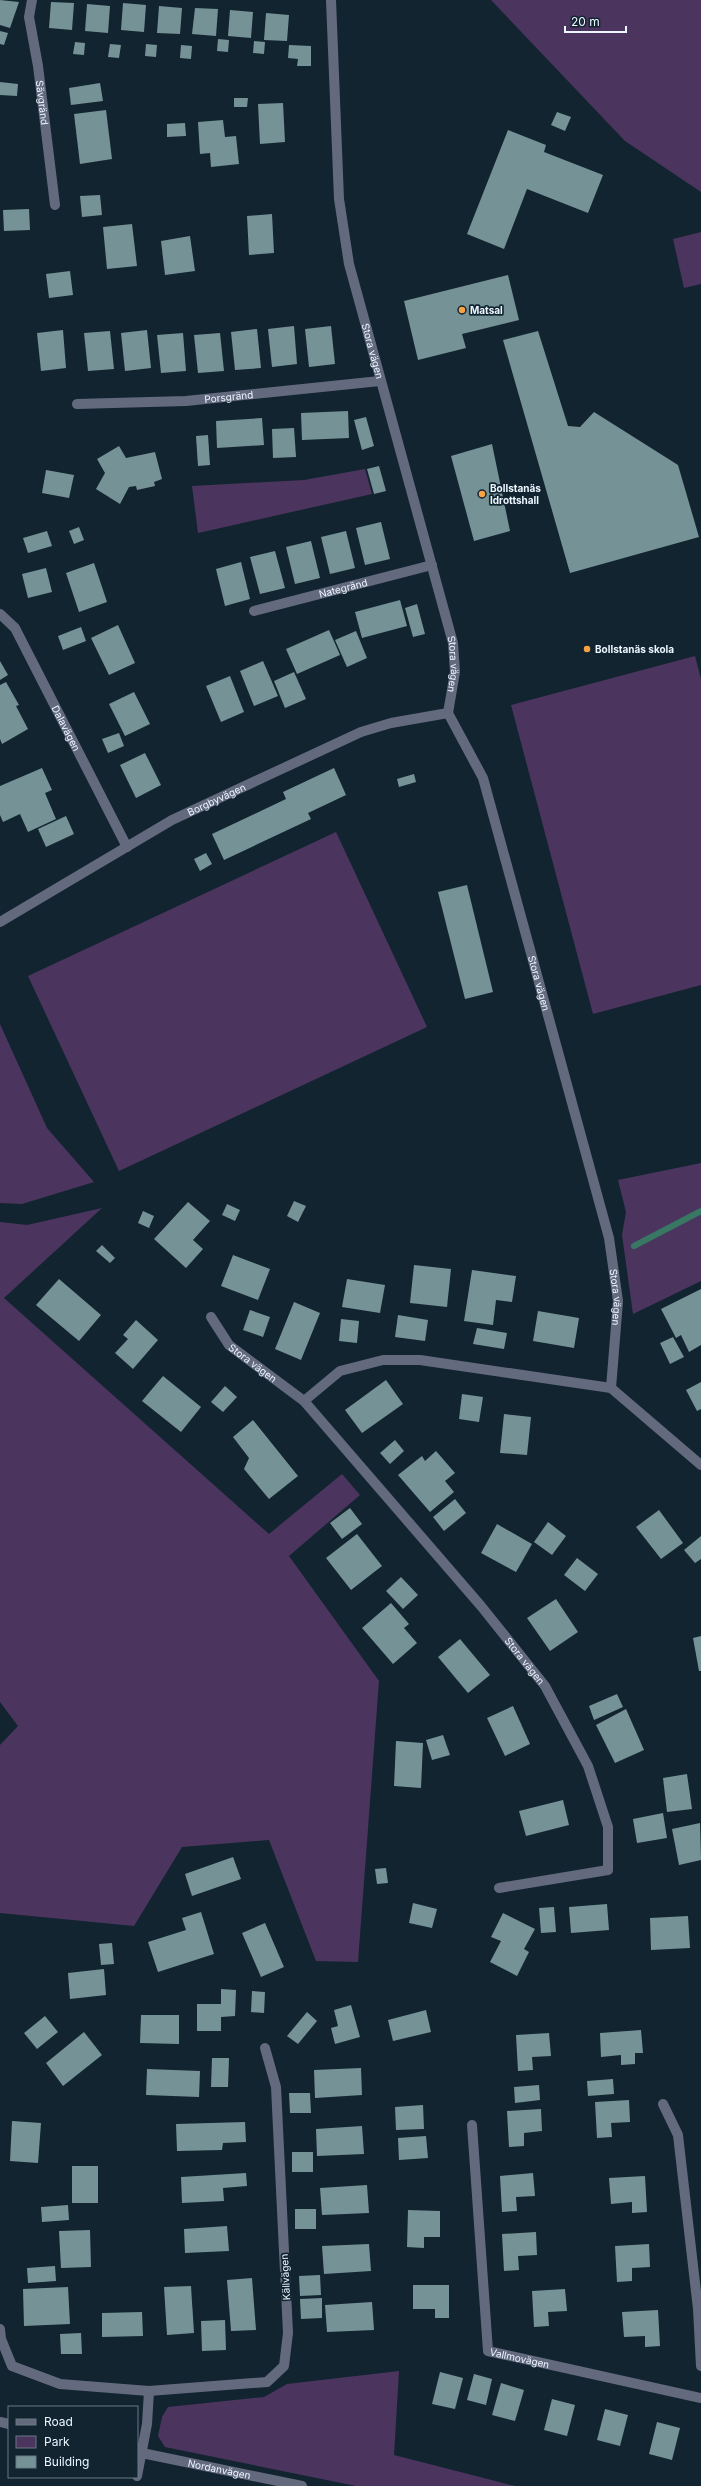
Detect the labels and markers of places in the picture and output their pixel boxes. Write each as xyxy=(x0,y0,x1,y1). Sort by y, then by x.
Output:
place label: Matsal xyxy=(470,304,503,316)
marker: Matsal xyxy=(457,305,467,315)
place label: Bollstanäs Idrottshall xyxy=(490,482,541,506)
marker: Bollstanäs Idrottshall xyxy=(477,489,487,499)
place label: Bollstanäs skola xyxy=(595,643,674,655)
marker: Bollstanäs skola xyxy=(582,644,592,654)

